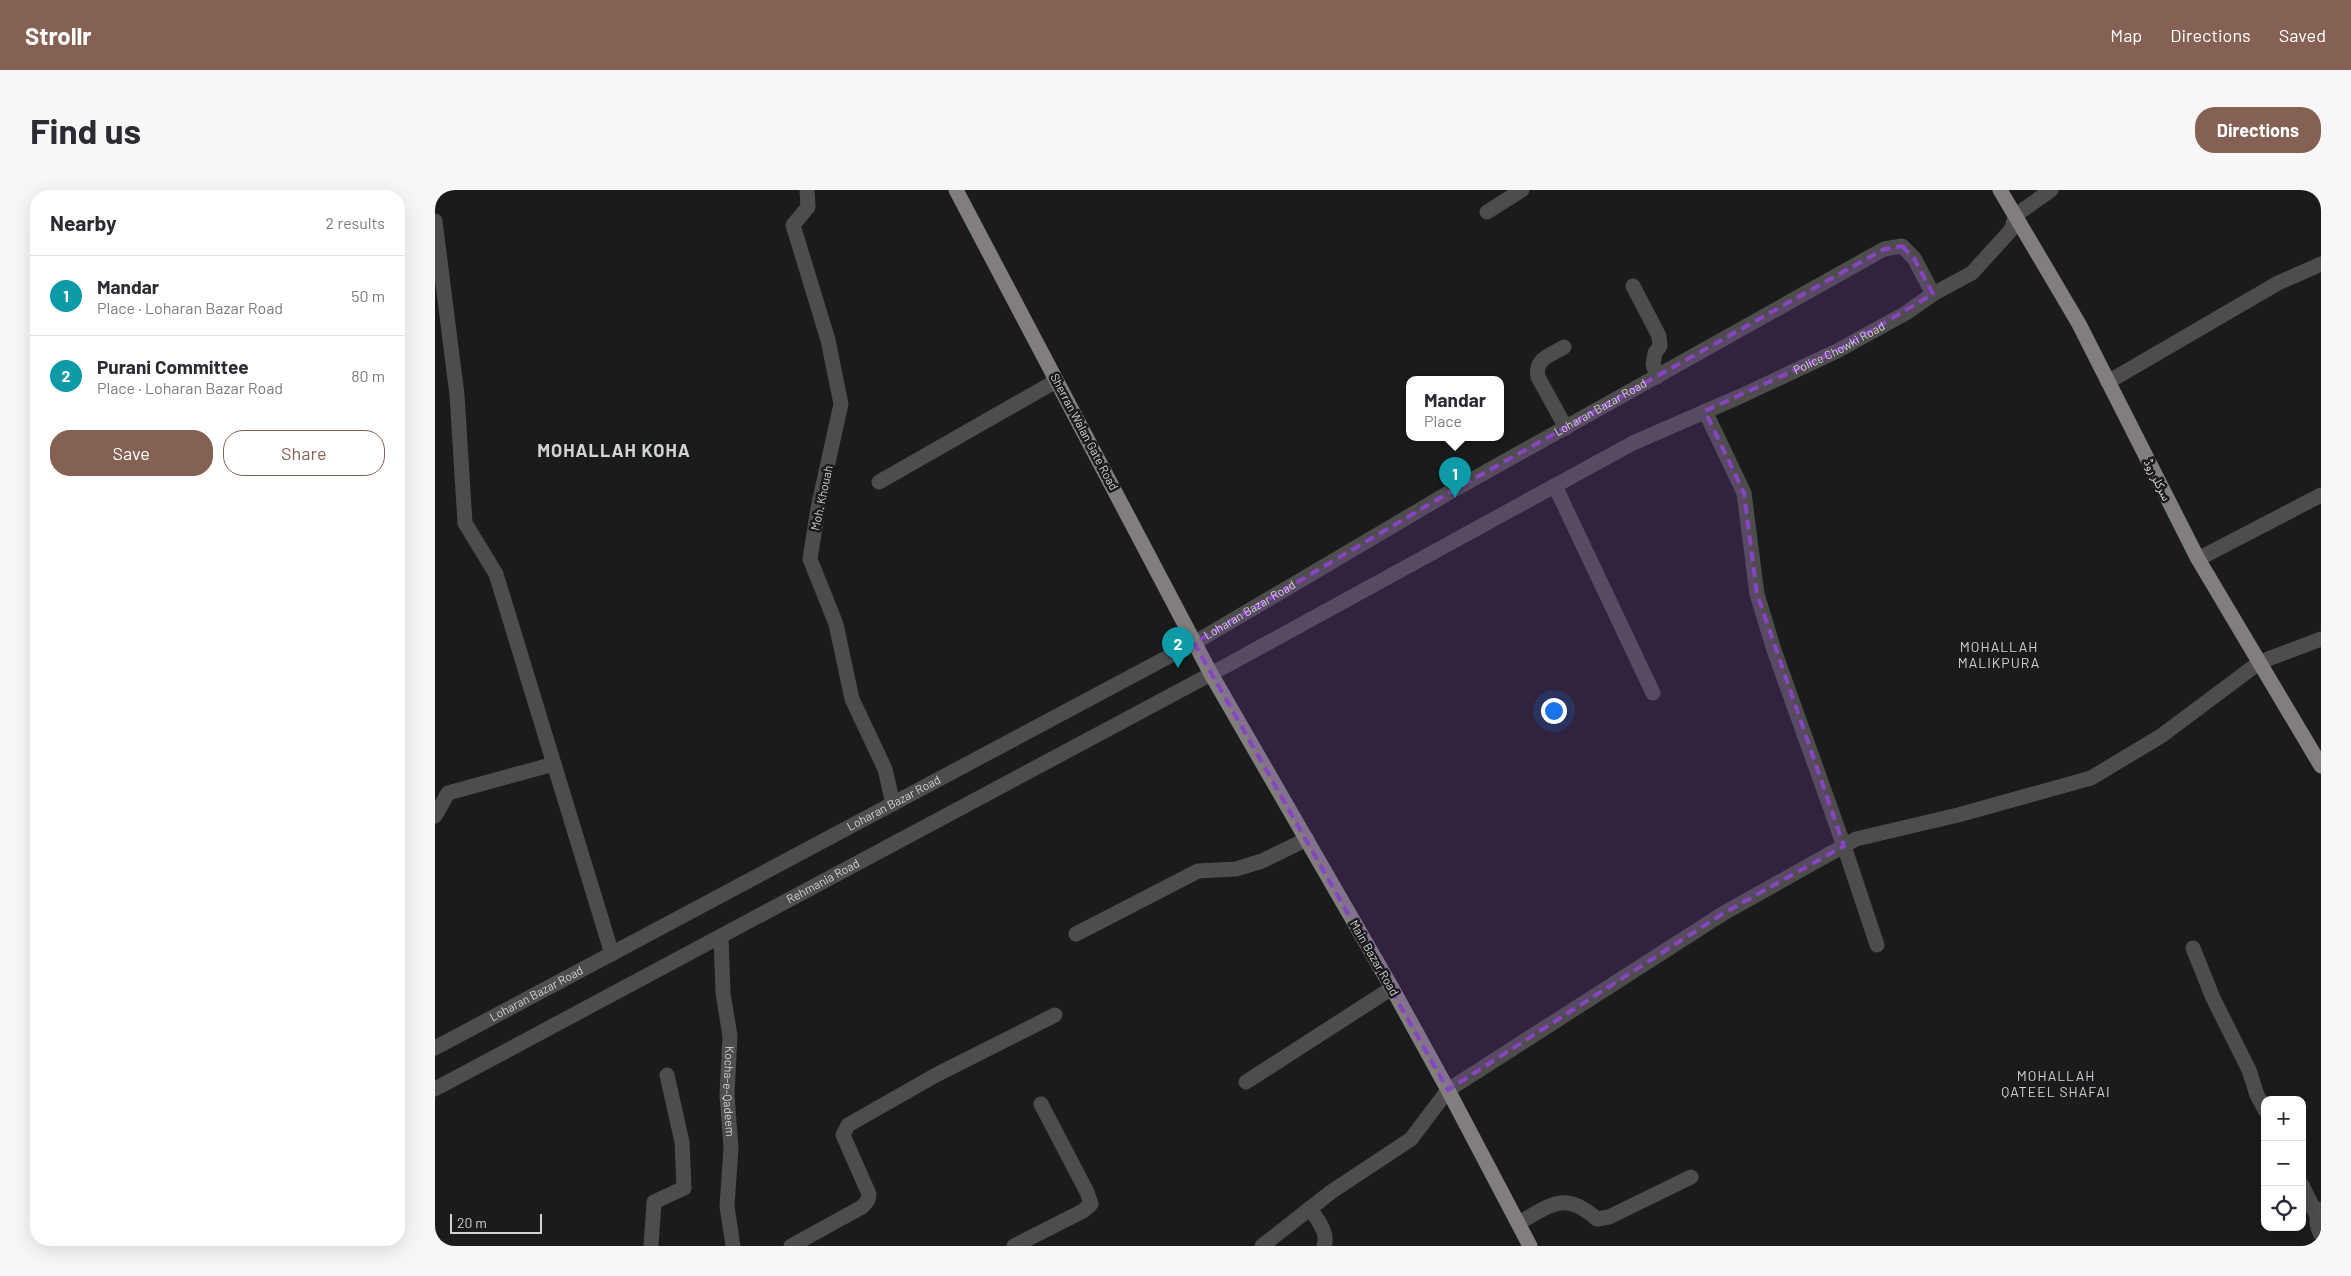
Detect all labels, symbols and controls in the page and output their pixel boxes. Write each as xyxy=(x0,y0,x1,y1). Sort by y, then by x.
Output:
text: Strollr xyxy=(25,21,92,50)
text: Map xyxy=(2110,24,2142,46)
text: Directions xyxy=(2170,24,2251,46)
text: Saved xyxy=(2279,24,2326,46)
button: Directions xyxy=(2195,107,2321,153)
text: Find us xyxy=(30,109,141,151)
text: Nearby xyxy=(50,210,116,235)
text: 2 results xyxy=(326,213,385,232)
text: Mandar xyxy=(97,275,159,298)
text: 1 xyxy=(63,286,69,305)
text: 50 m xyxy=(351,286,385,305)
text: Place · Loharan Bazar Road xyxy=(97,298,283,317)
street label: Police Chowki Road xyxy=(1791,318,1887,377)
text: Purani Committee xyxy=(97,355,249,378)
text: 2 xyxy=(62,366,70,385)
text: 80 m xyxy=(351,366,385,385)
street label: Sherran Walan Gate Road xyxy=(1048,371,1122,492)
street label: Loharan Bazar Road xyxy=(1551,375,1649,438)
popup xyxy=(1406,376,1504,441)
text: Place · Loharan Bazar Road xyxy=(97,378,283,397)
text: Mandar xyxy=(1424,388,1486,411)
text: Place xyxy=(1424,411,1462,430)
button: Save xyxy=(50,430,213,476)
button: Share xyxy=(223,430,385,476)
district label: MOHALLAH KOHA xyxy=(537,439,691,461)
street label: سرکلر روڈ xyxy=(2141,456,2174,503)
pin: 1 xyxy=(1439,457,1471,498)
street label: Moh. Khouah xyxy=(807,464,835,532)
street label: Loharan Bazar Road xyxy=(1201,577,1297,642)
pin: 2 xyxy=(1162,627,1194,668)
district label: MOHALLAH MALIKPURA xyxy=(1958,638,2040,671)
your location xyxy=(1541,698,1567,724)
street label: Loharan Bazar Road xyxy=(844,772,942,833)
street label: Rehmania Road xyxy=(784,855,862,906)
street label: Main Bazar Road xyxy=(1348,917,1402,998)
street label: Loharan Bazar Road xyxy=(487,962,585,1024)
street label: Kocha-e-Qadeem xyxy=(721,1046,738,1137)
district label: MOHALLAH QATEEL SHAFAI xyxy=(2001,1067,2111,1100)
map controls xyxy=(2261,1096,2306,1231)
button: + xyxy=(2261,1096,2306,1141)
button: − xyxy=(2261,1141,2306,1186)
button: locate xyxy=(2261,1186,2306,1231)
scale bar xyxy=(450,1211,543,1234)
text: 20 m xyxy=(457,1214,487,1231)

